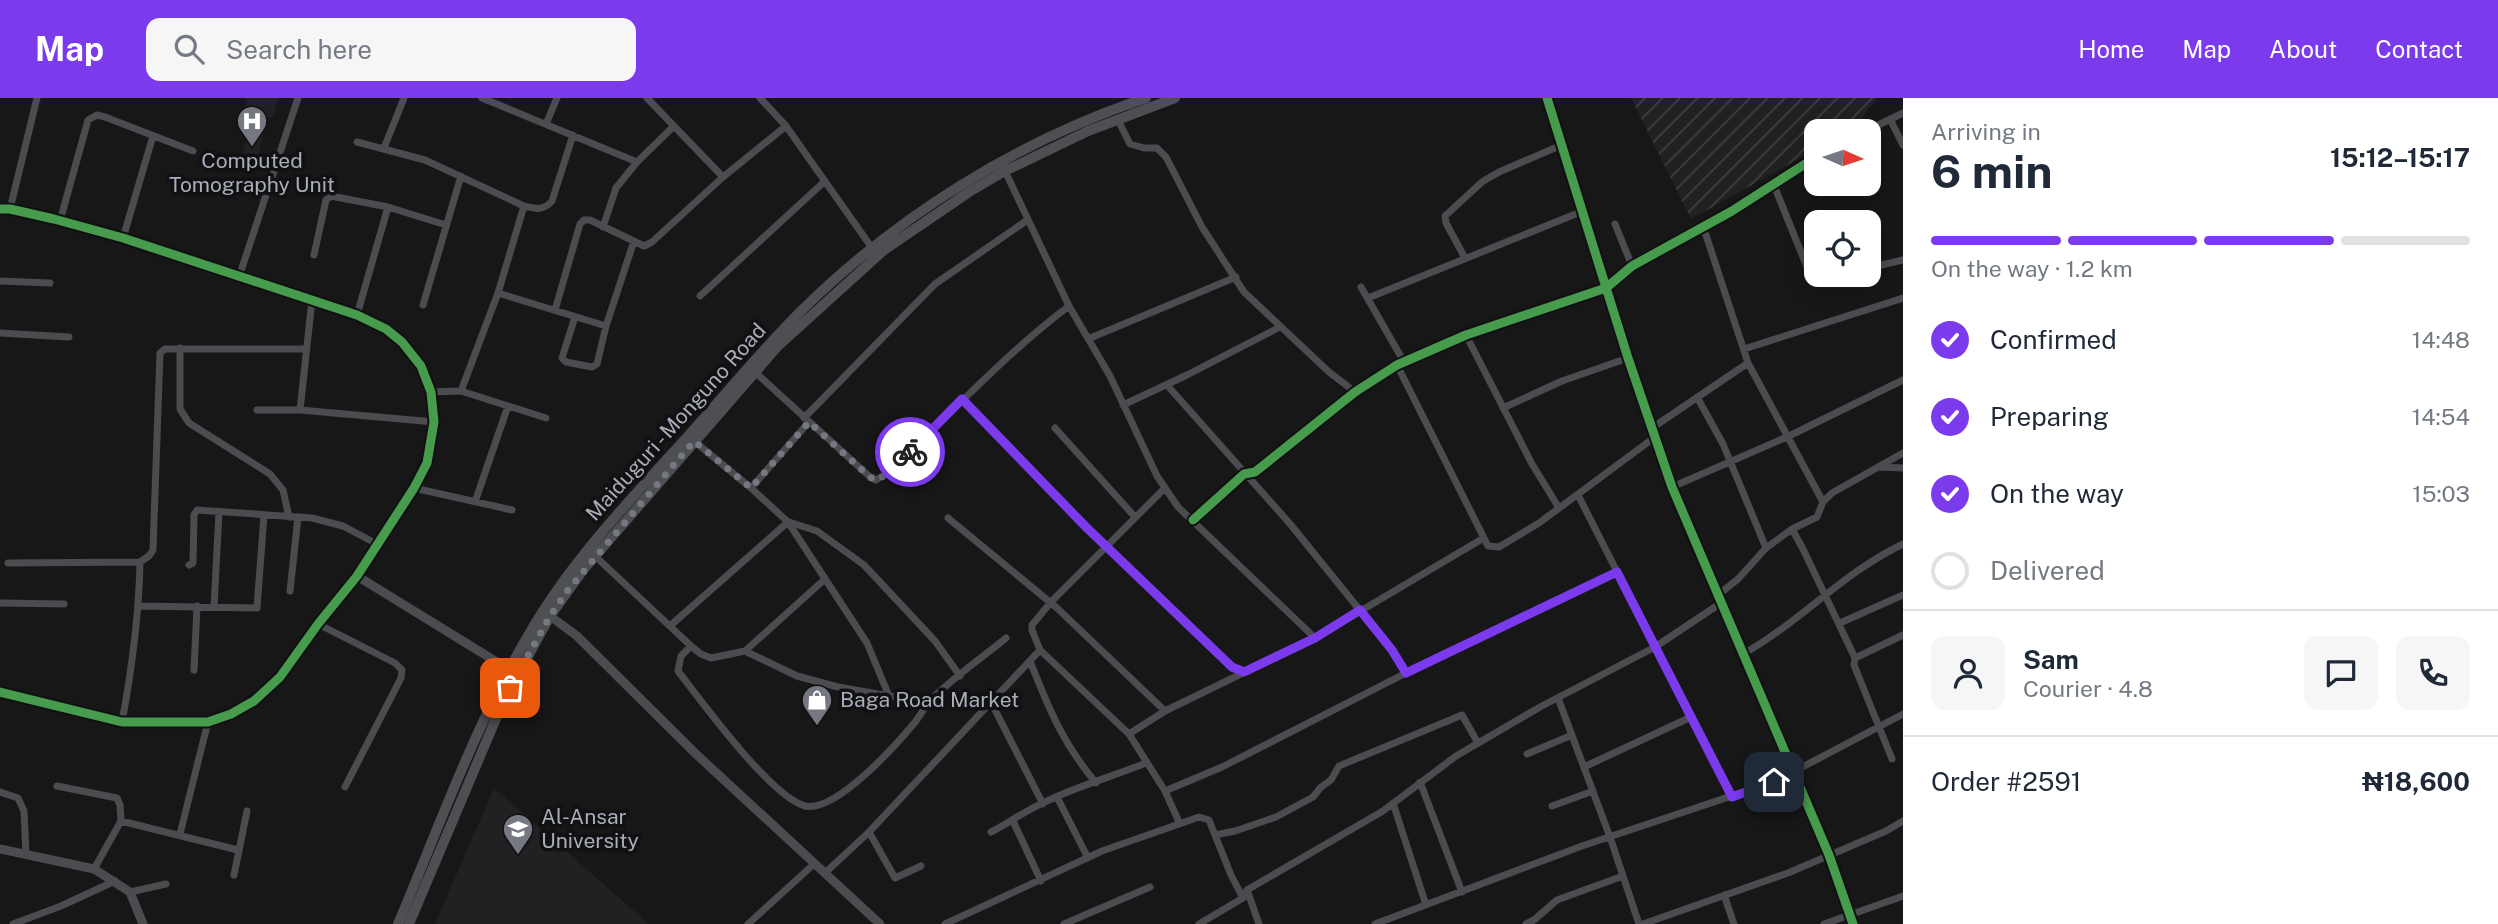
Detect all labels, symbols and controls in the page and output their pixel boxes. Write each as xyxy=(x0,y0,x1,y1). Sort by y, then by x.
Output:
search box xyxy=(146,18,636,81)
text: Map xyxy=(35,30,104,68)
icon: search xyxy=(170,30,208,68)
text: Search here xyxy=(226,34,372,65)
text: Home xyxy=(2078,35,2144,63)
text: Map xyxy=(2182,35,2231,63)
text: About xyxy=(2269,35,2337,63)
text: Contact xyxy=(2375,35,2463,63)
hospital icon: Computed Tomography Unit xyxy=(235,104,269,148)
text: Arriving in xyxy=(1931,118,2041,145)
north arrow xyxy=(1804,119,1881,196)
map controls xyxy=(1804,119,1881,287)
text: 15:12–15:17 xyxy=(2330,142,2470,173)
text: 6 min xyxy=(1931,144,2053,198)
place label: Computed Tomography Unit xyxy=(169,148,335,197)
button: locate xyxy=(1804,210,1881,287)
text: On the way · 1.2 km xyxy=(1931,255,2133,282)
street label: Maiduguri - Monguno Road xyxy=(580,318,771,526)
icon: check xyxy=(1931,321,1969,359)
text: Confirmed xyxy=(1990,324,2117,355)
text: 14:48 xyxy=(2412,326,2470,353)
icon: check xyxy=(1931,398,1969,436)
text: Preparing xyxy=(1990,401,2109,432)
text: 14:54 xyxy=(2412,403,2470,430)
courier xyxy=(875,417,945,487)
icon: bike xyxy=(891,433,929,471)
icon: check xyxy=(1931,475,1969,513)
text: On the way xyxy=(1990,478,2124,509)
text: 15:03 xyxy=(2412,480,2470,507)
text: Delivered xyxy=(1990,555,2105,586)
button: person xyxy=(1931,636,2005,710)
button: chat xyxy=(2304,636,2378,710)
button: phone xyxy=(2396,636,2470,710)
text: Sam xyxy=(2023,644,2079,675)
pin xyxy=(480,658,540,718)
icon: bag xyxy=(491,669,529,707)
text: Courier · 4.8 xyxy=(2023,675,2153,702)
shop icon: Baga Road Market xyxy=(800,683,834,727)
place label: Baga Road Market xyxy=(840,687,1019,712)
pin xyxy=(1744,752,1804,812)
icon: home xyxy=(1755,763,1793,801)
text: Order #2591 xyxy=(1931,766,2081,797)
text: ₦18,600 xyxy=(2362,766,2470,797)
place label: Al-Ansar University xyxy=(541,804,639,853)
school or university icon: Al-Ansar University xyxy=(501,812,535,856)

